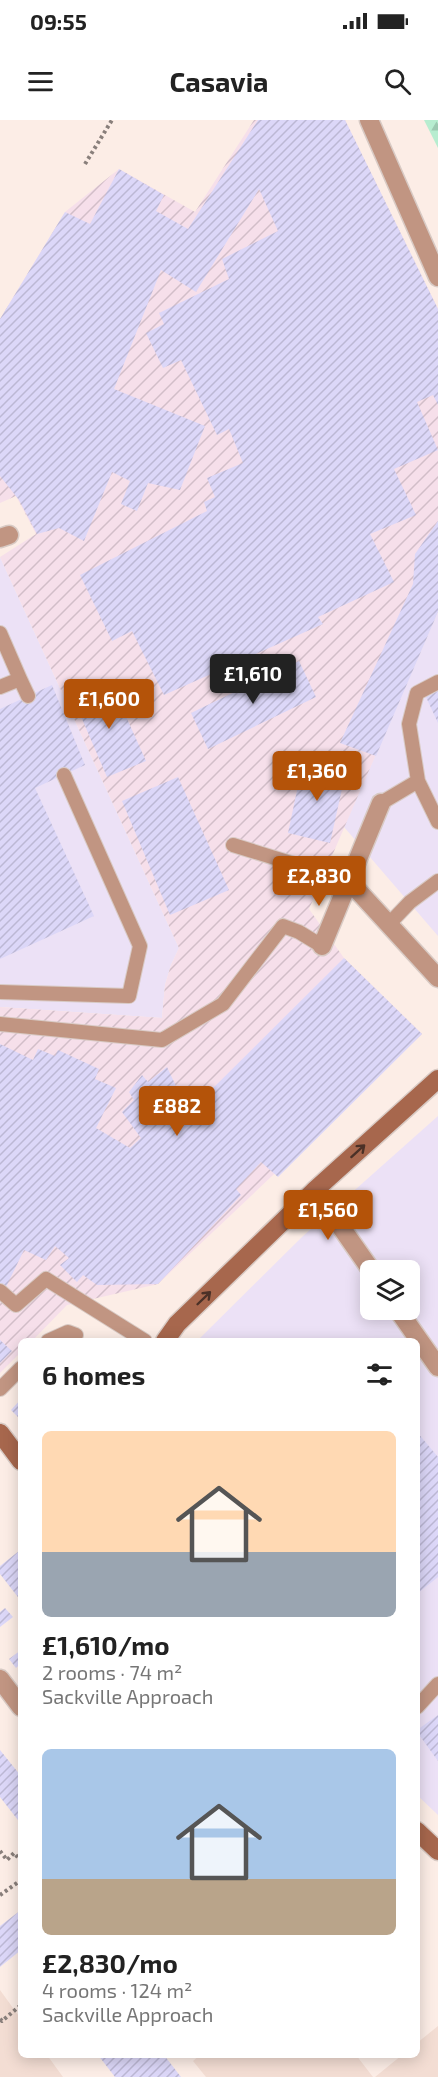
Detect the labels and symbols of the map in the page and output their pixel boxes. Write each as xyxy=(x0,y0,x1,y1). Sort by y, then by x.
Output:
pin: £1,610 xyxy=(204,654,302,705)
pin: £1,600 xyxy=(60,679,158,730)
pin: £1,360 xyxy=(268,751,366,802)
pin: £2,830 xyxy=(270,856,368,907)
pin: £882 xyxy=(141,1086,213,1137)
one-way arrow xyxy=(350,1144,365,1158)
pin: £1,560 xyxy=(279,1190,377,1241)
one-way arrow xyxy=(196,1291,211,1305)

